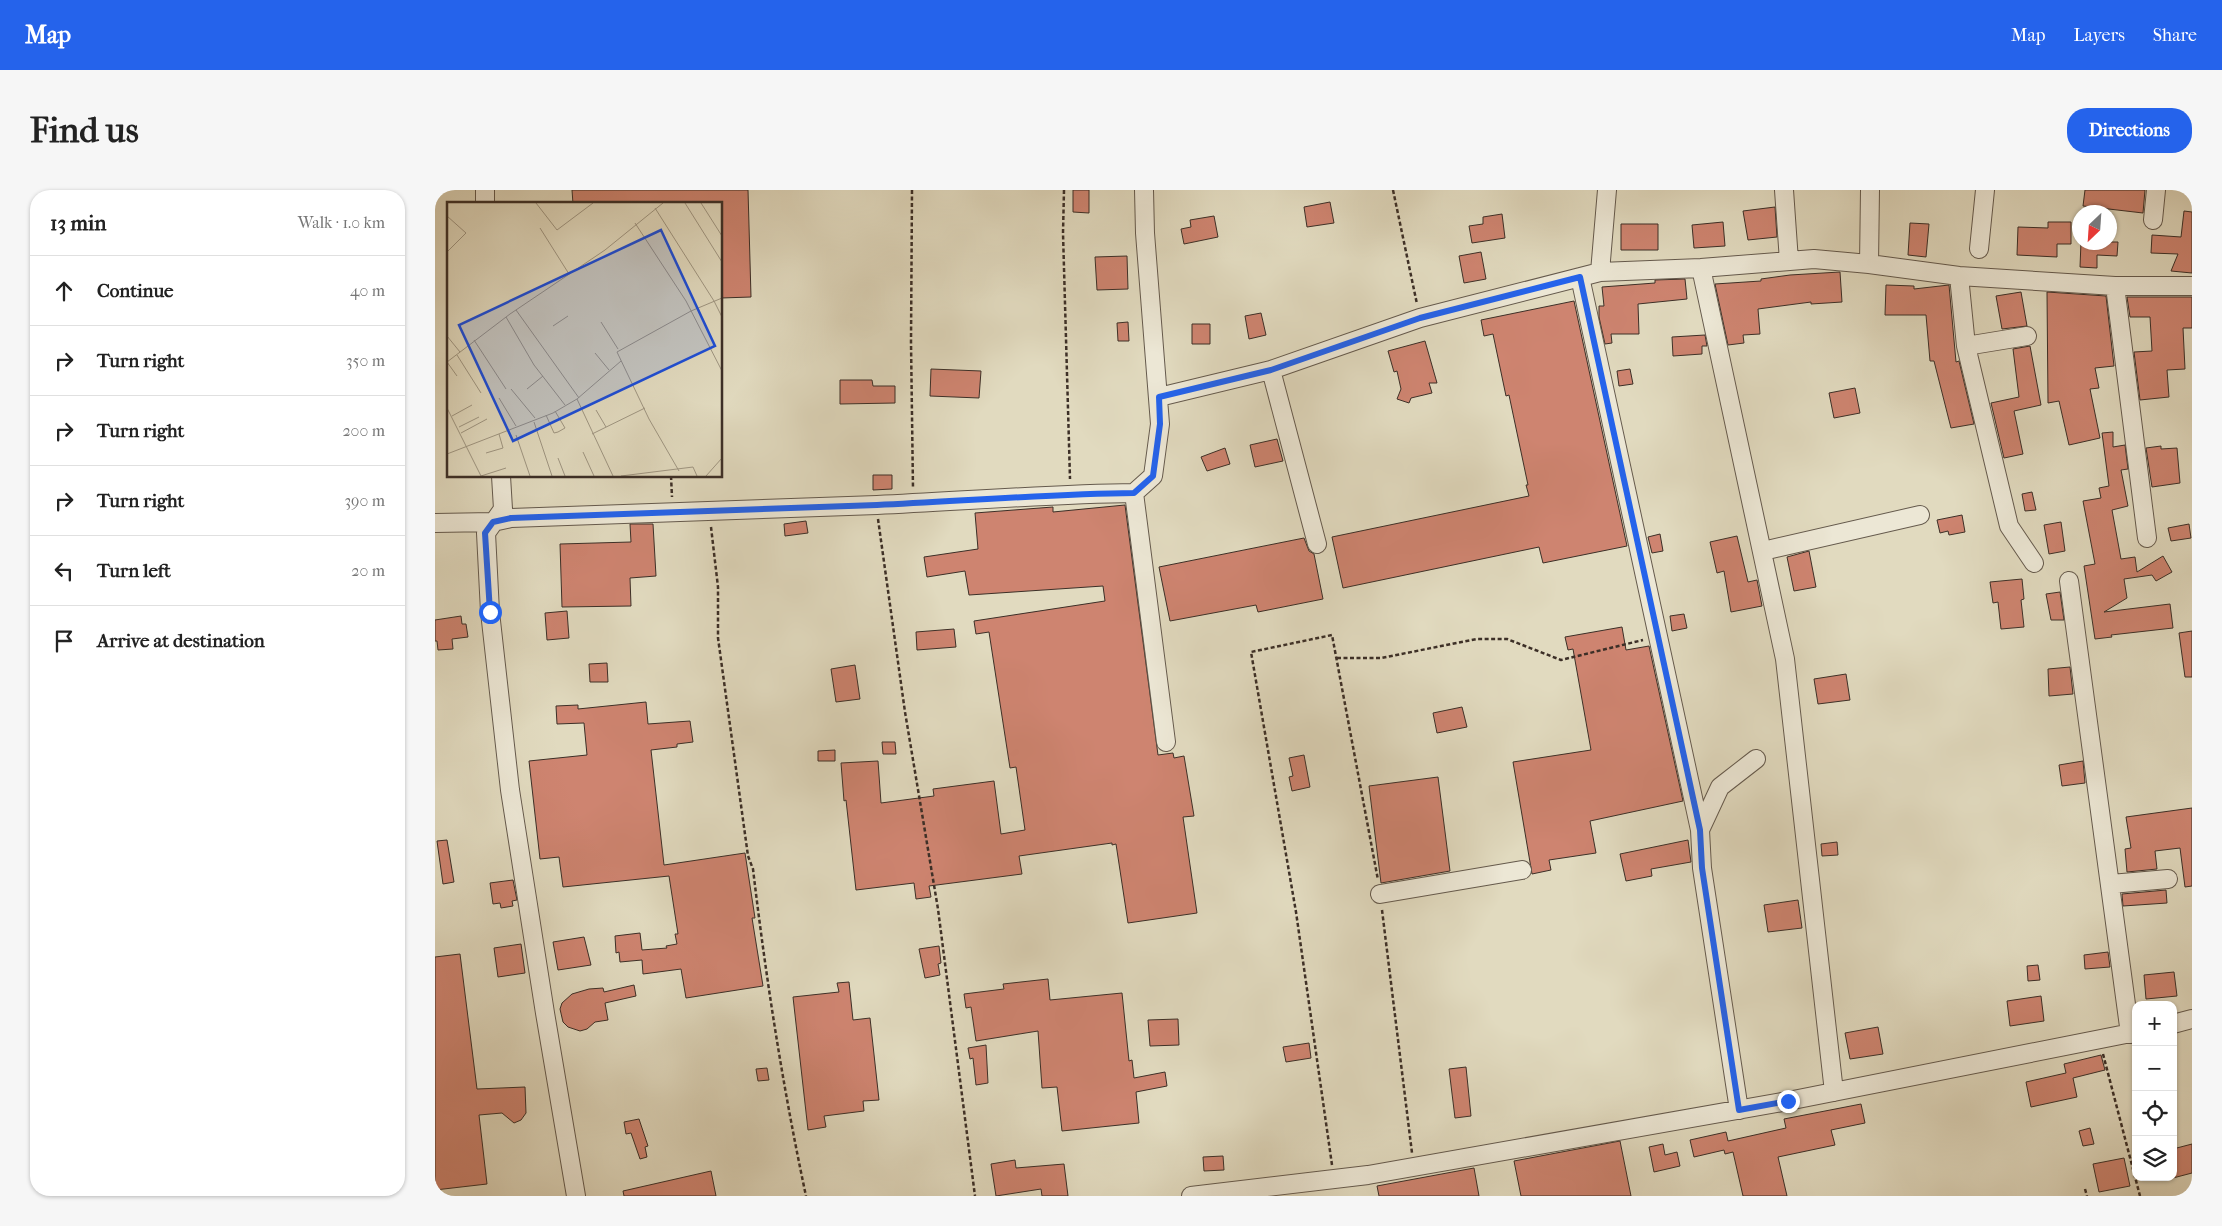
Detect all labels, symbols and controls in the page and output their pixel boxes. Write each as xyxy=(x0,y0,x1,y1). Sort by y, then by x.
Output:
text: Map xyxy=(25,21,71,49)
text: Map xyxy=(2011,25,2045,46)
text: Layers xyxy=(2073,25,2125,46)
text: Share xyxy=(2153,25,2197,46)
button: Directions xyxy=(2067,108,2192,153)
text: Find us xyxy=(30,110,139,151)
inset map xyxy=(447,202,723,478)
north arrow xyxy=(2072,205,2117,250)
text: 13 min xyxy=(50,211,106,235)
text: Walk · 1.0 km xyxy=(298,213,385,232)
icon: ahead xyxy=(50,277,78,305)
text: Continue xyxy=(97,280,173,302)
text: 40 m xyxy=(350,281,385,300)
icon: right xyxy=(50,347,78,375)
text: Turn right xyxy=(97,350,184,372)
text: 350 m xyxy=(346,351,385,370)
icon: right xyxy=(50,417,78,445)
text: Turn right xyxy=(97,420,184,442)
text: 200 m xyxy=(342,421,385,440)
icon: right xyxy=(50,487,78,515)
text: Turn right xyxy=(97,490,184,512)
text: 390 m xyxy=(344,491,385,510)
icon: left xyxy=(50,557,78,585)
text: Turn left xyxy=(97,560,171,582)
text: 20 m xyxy=(351,561,385,580)
route start xyxy=(479,601,502,624)
icon: arrive xyxy=(50,627,78,655)
text: Arrive at destination xyxy=(97,630,265,652)
map controls xyxy=(2132,1001,2177,1181)
button: + xyxy=(2132,1001,2177,1046)
button: − xyxy=(2132,1046,2177,1091)
route end xyxy=(1777,1090,1800,1113)
button: locate xyxy=(2132,1091,2177,1136)
button: layers xyxy=(2132,1136,2177,1181)

